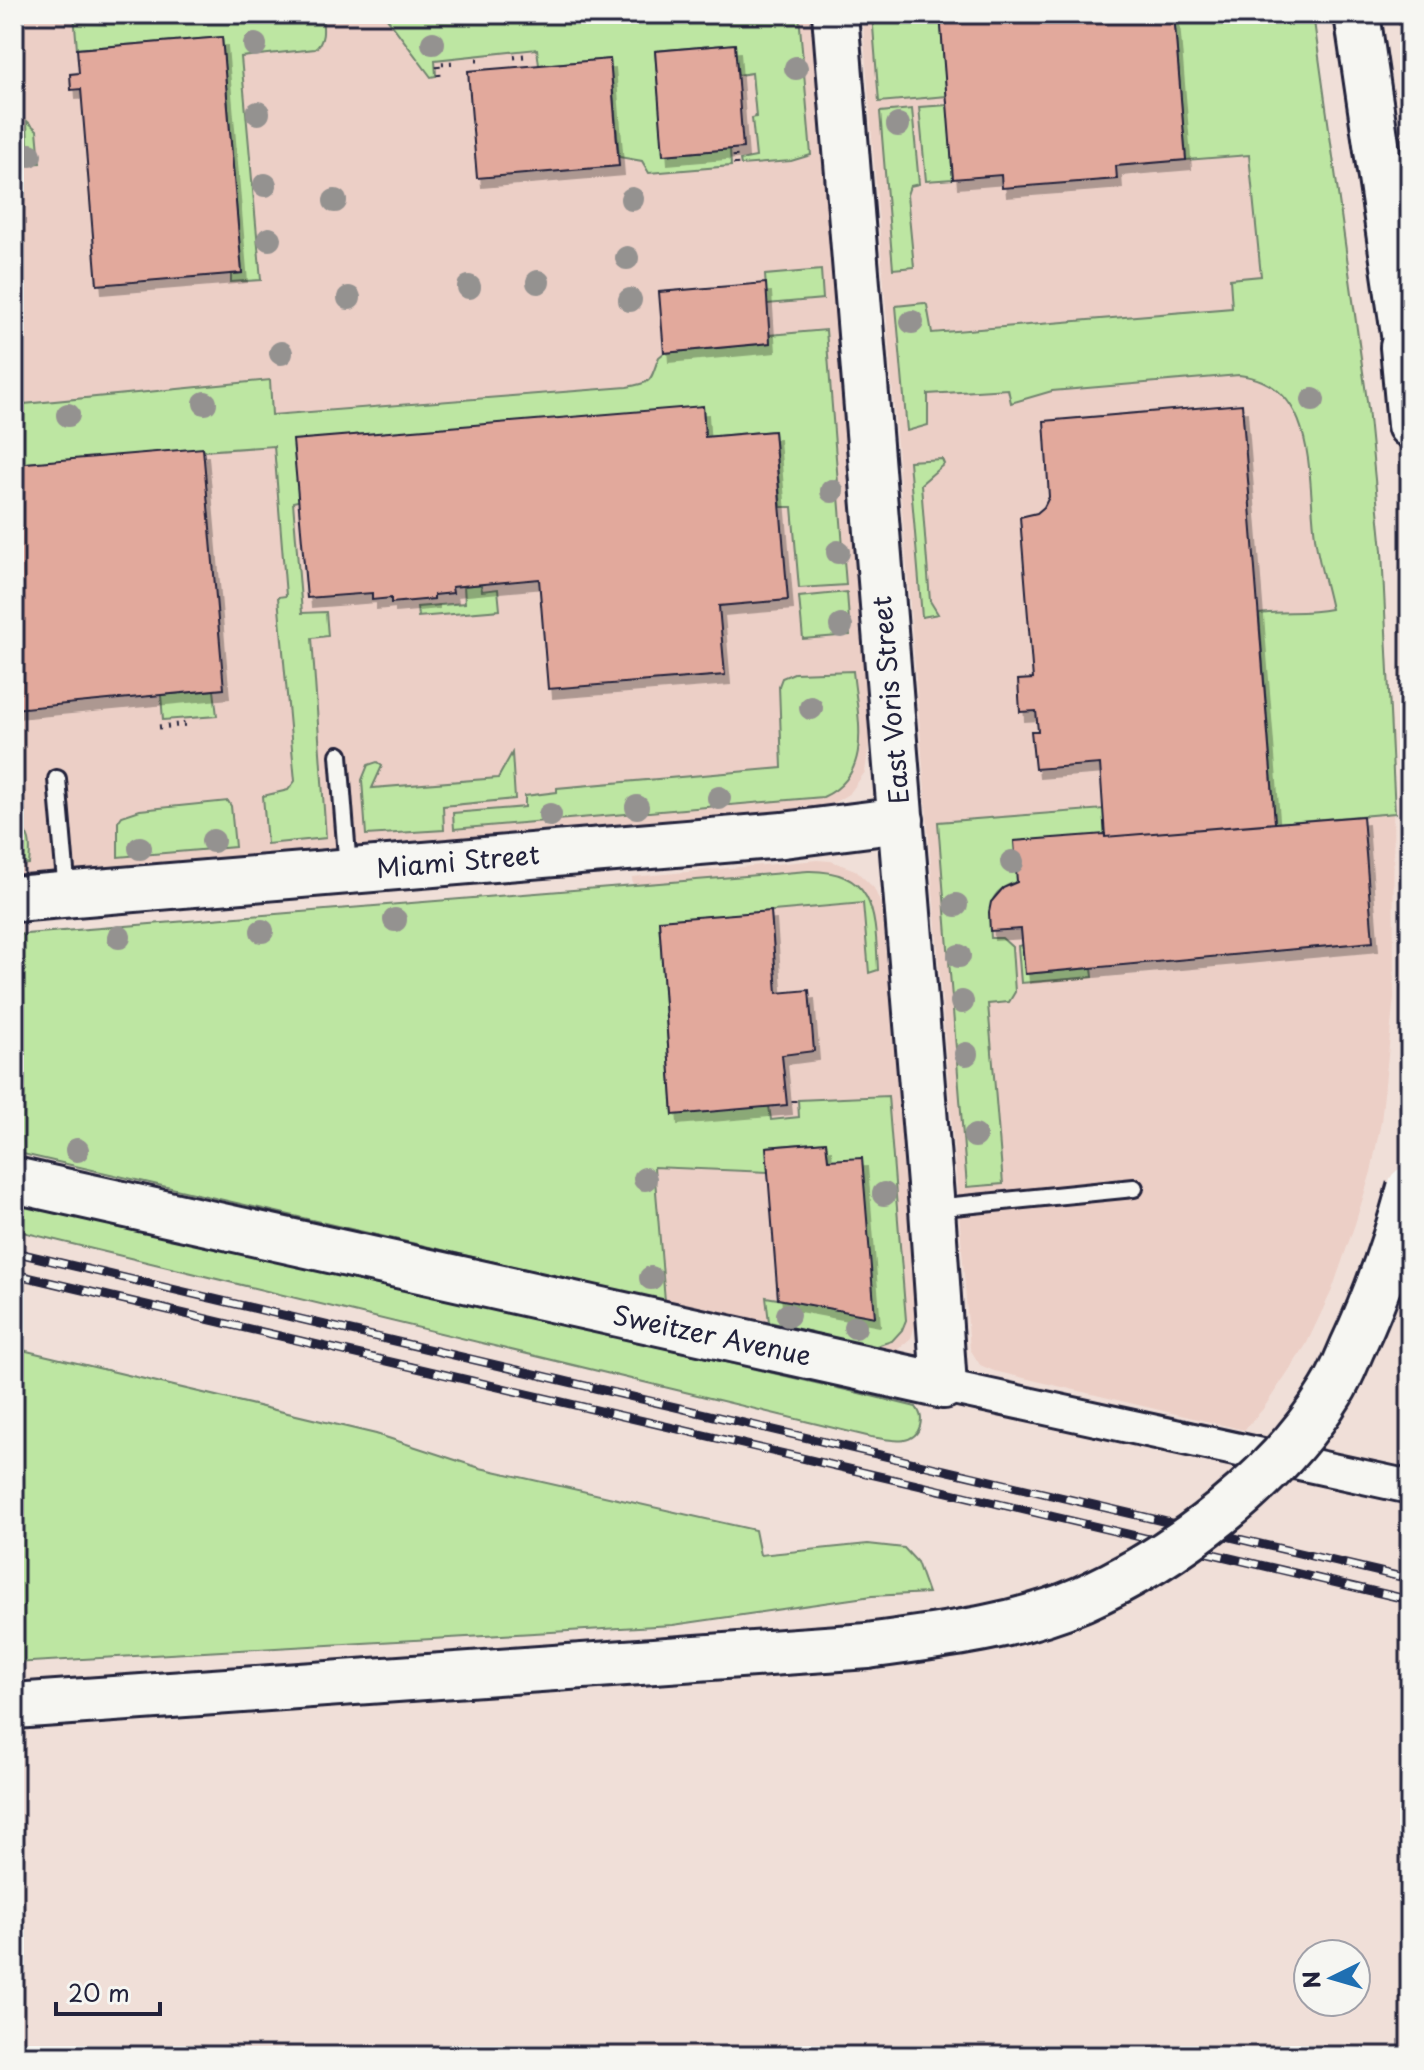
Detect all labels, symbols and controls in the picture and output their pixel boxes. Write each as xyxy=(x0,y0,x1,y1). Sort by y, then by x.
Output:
street label: East Voris Street xyxy=(861,594,918,806)
street label: Miami Street xyxy=(375,834,541,887)
street label: Sweitzer Avenue xyxy=(610,1294,815,1375)
north arrow xyxy=(1292,1938,1372,2018)
scale bar xyxy=(56,1966,160,2016)
text: N xyxy=(1293,1970,1328,1990)
text: 20 m xyxy=(68,1974,130,2010)

